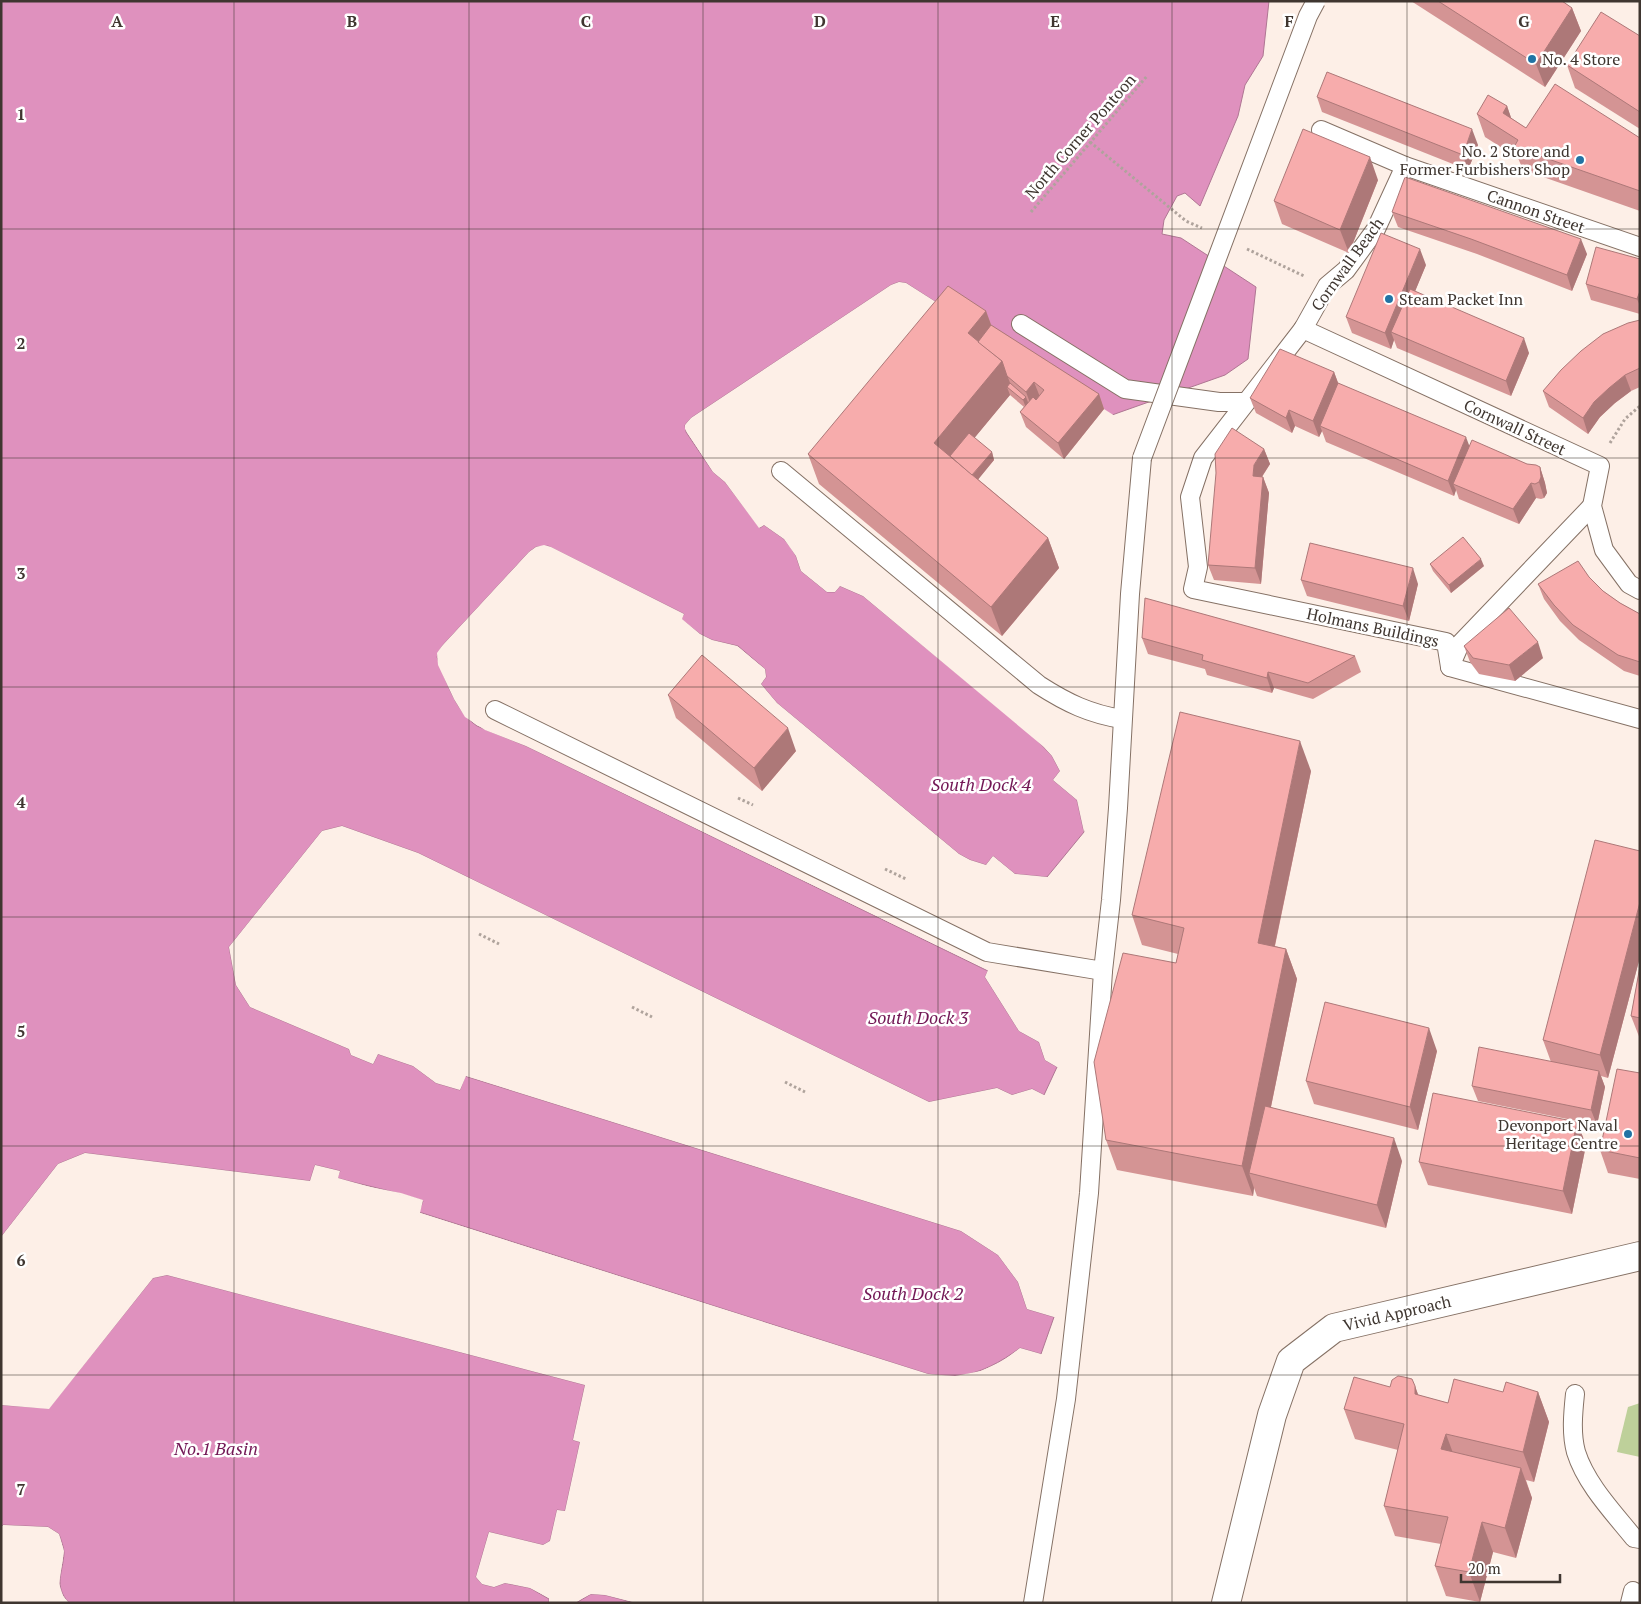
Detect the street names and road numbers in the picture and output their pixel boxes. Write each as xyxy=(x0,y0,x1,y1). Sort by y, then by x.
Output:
street label: North Corner Pontoon xyxy=(1020,68,1141,203)
street label: Cannon Street xyxy=(1484,184,1588,238)
street label: Cornwall Beach xyxy=(1306,212,1389,315)
street label: Cornwall Street xyxy=(1460,394,1570,460)
street label: Holmans Buildings xyxy=(1305,602,1441,652)
street label: Vivid Approach xyxy=(1341,1290,1454,1336)

